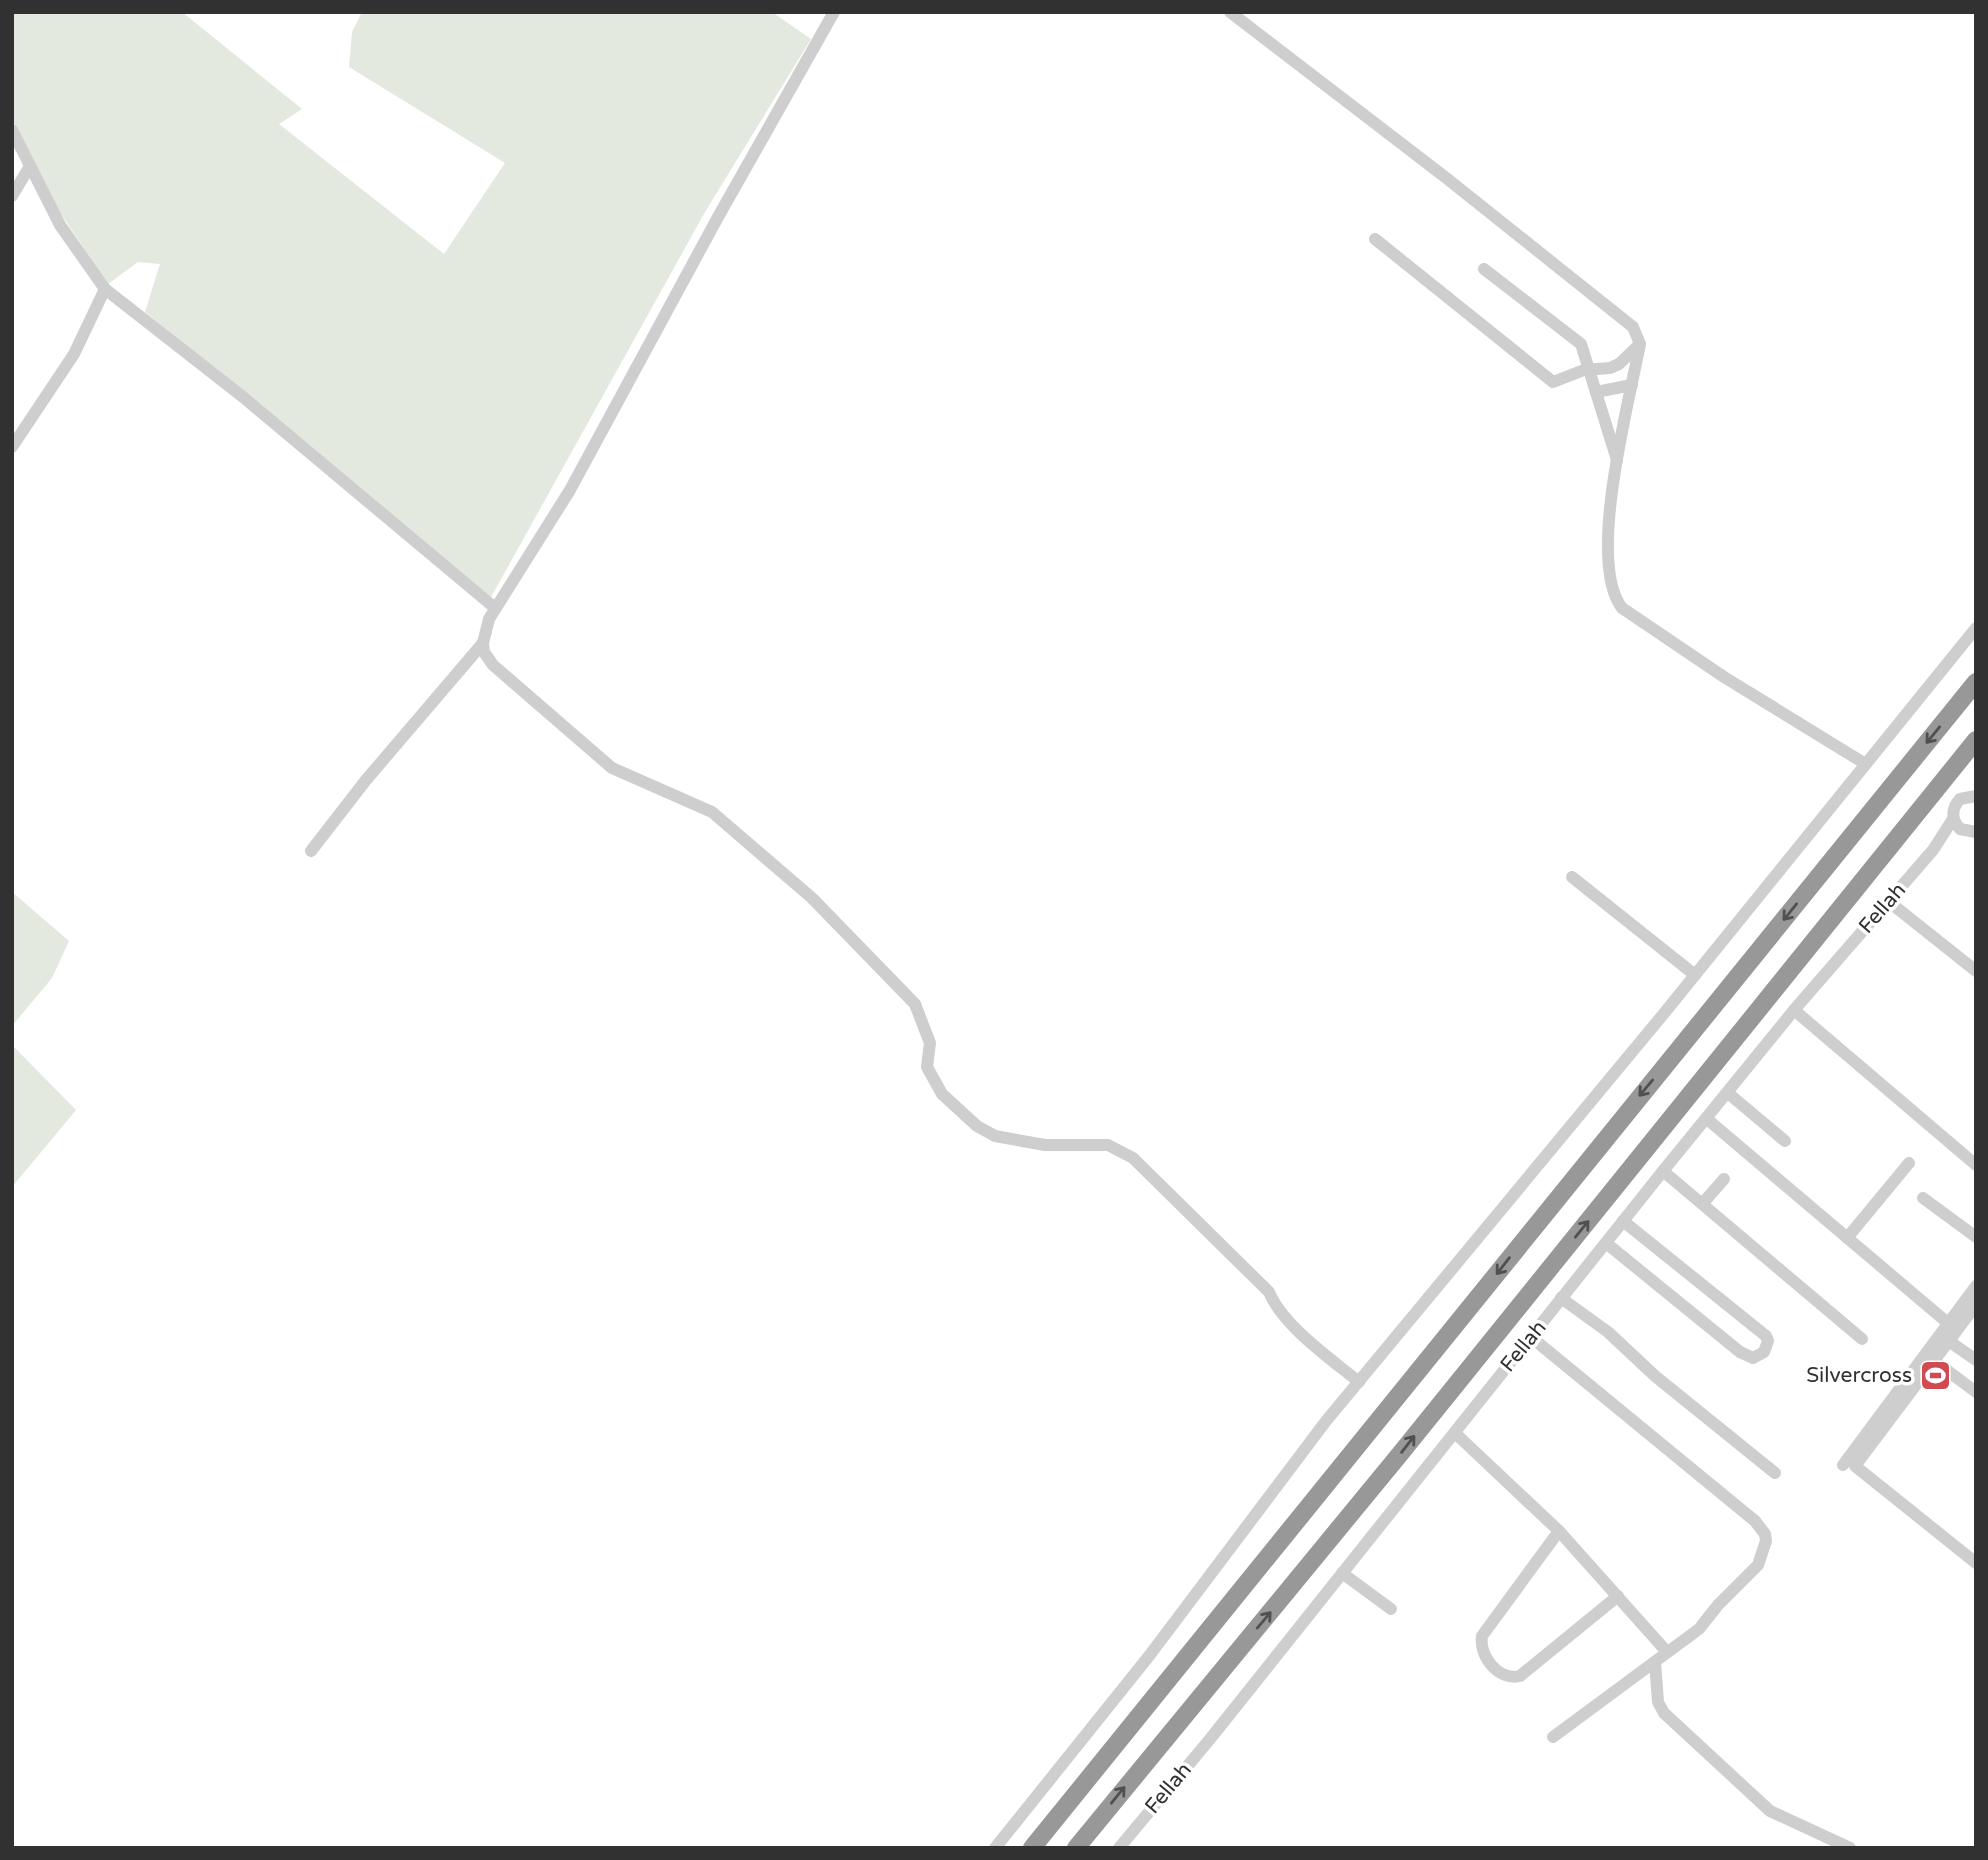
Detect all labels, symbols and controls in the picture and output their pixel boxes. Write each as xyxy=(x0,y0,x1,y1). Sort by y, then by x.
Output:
one-way arrow xyxy=(1925,726,1940,744)
street label: Fellah xyxy=(1854,878,1911,939)
one-way arrow xyxy=(1782,903,1797,921)
one-way arrow xyxy=(1638,1079,1654,1097)
one-way arrow xyxy=(1574,1220,1589,1238)
one-way arrow xyxy=(1496,1256,1511,1274)
street label: Fellah xyxy=(1495,1316,1552,1377)
sports icon: Silvercross xyxy=(1918,1358,1952,1392)
place label: Silvercross xyxy=(1806,1363,1912,1388)
one-way arrow xyxy=(1401,1435,1416,1453)
one-way arrow xyxy=(1256,1611,1272,1629)
street label: Fellah xyxy=(1140,1758,1197,1819)
one-way arrow xyxy=(1111,1786,1126,1804)

